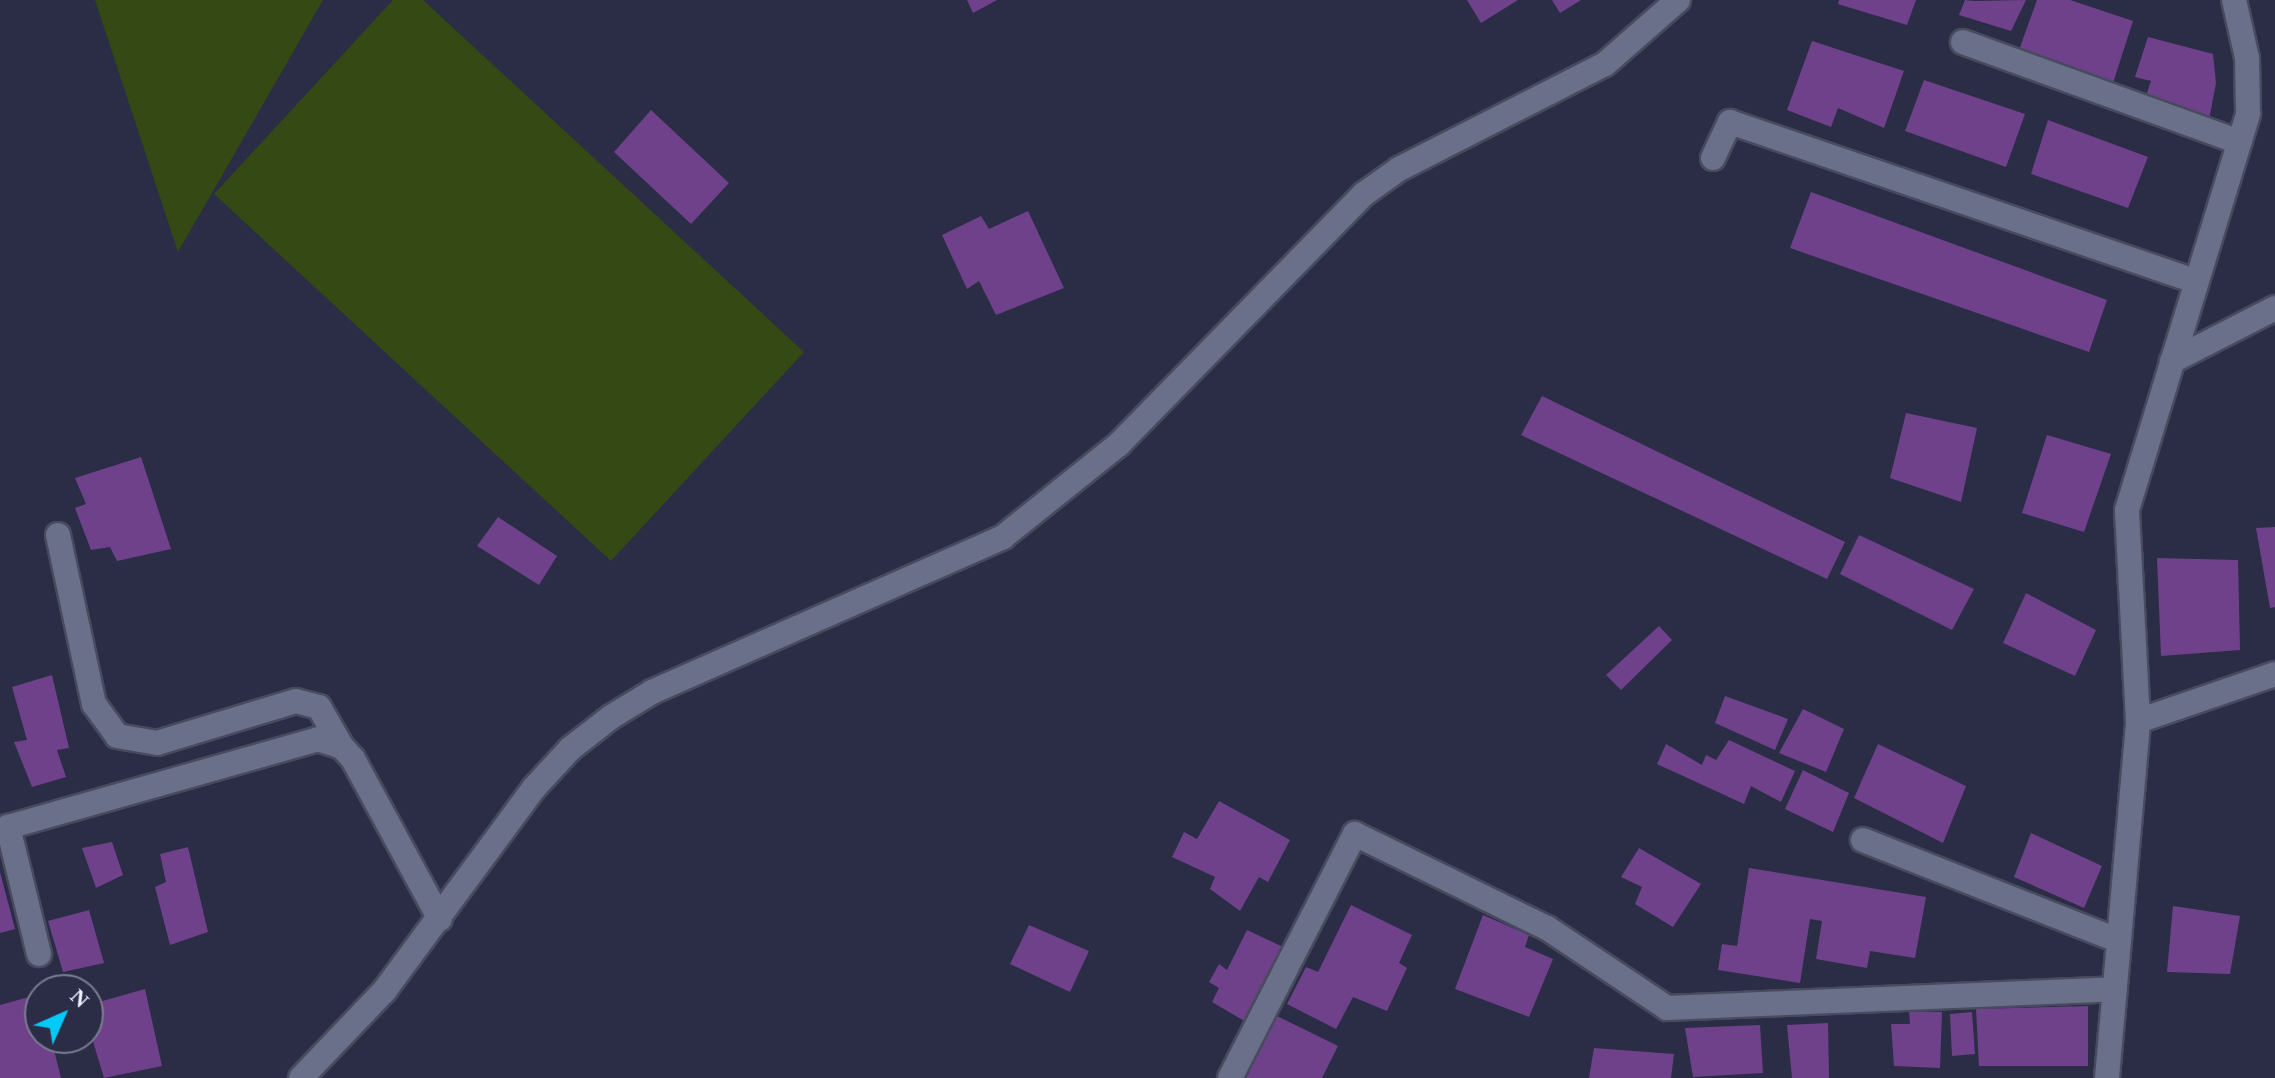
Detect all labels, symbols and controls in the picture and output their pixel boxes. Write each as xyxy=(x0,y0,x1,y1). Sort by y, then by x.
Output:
north arrow xyxy=(24,974,104,1054)
text: N xyxy=(65,984,94,1013)

